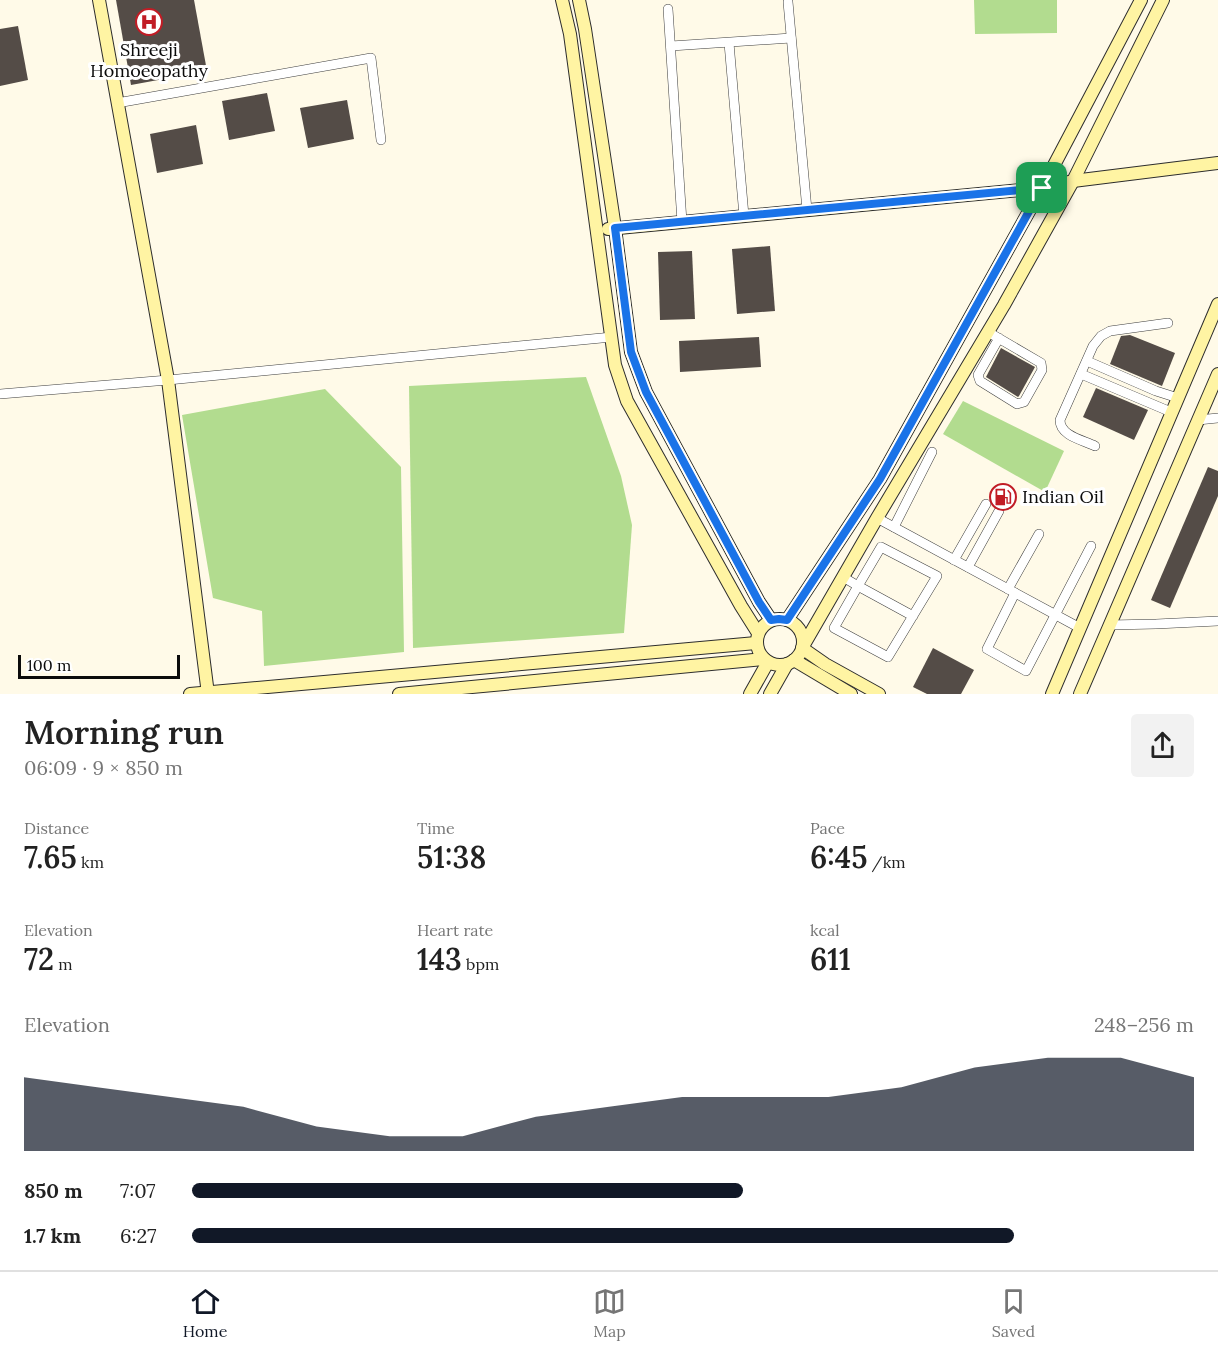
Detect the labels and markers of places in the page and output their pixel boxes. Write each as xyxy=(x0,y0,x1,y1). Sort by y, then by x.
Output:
hospital icon: Shreeji Homoeopathy xyxy=(134,7,164,37)
place label: Shreeji Homoeopathy xyxy=(90,38,209,82)
pin xyxy=(1016,162,1067,213)
fuel station icon: Indian Oil xyxy=(988,482,1018,512)
place label: Indian Oil xyxy=(1022,485,1104,508)

